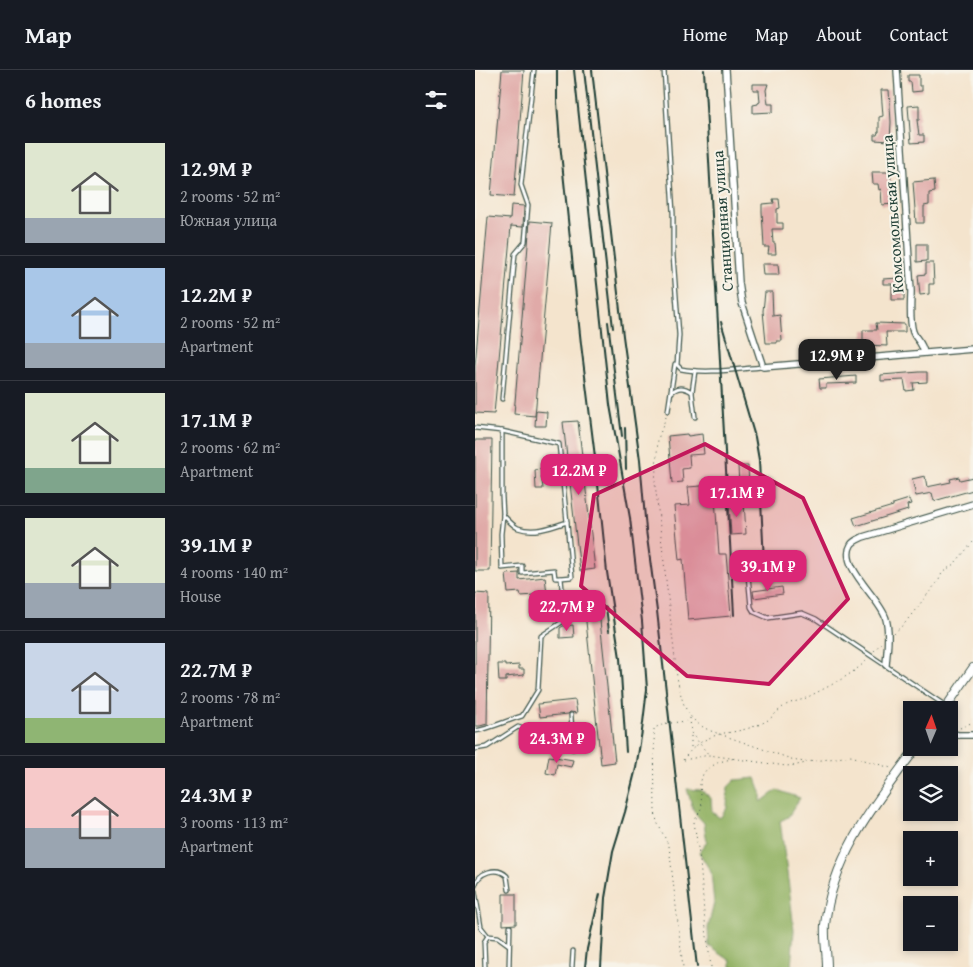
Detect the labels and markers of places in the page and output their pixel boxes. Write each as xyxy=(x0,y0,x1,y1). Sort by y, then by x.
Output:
pin: 12.9M ₽ xyxy=(791,338,883,381)
pin: 12.2M ₽ xyxy=(533,454,625,496)
pin: 17.1M ₽ xyxy=(691,476,783,518)
pin: 39.1M ₽ xyxy=(722,550,814,592)
pin: 22.7M ₽ xyxy=(521,590,613,632)
pin: 24.3M ₽ xyxy=(511,722,603,764)

